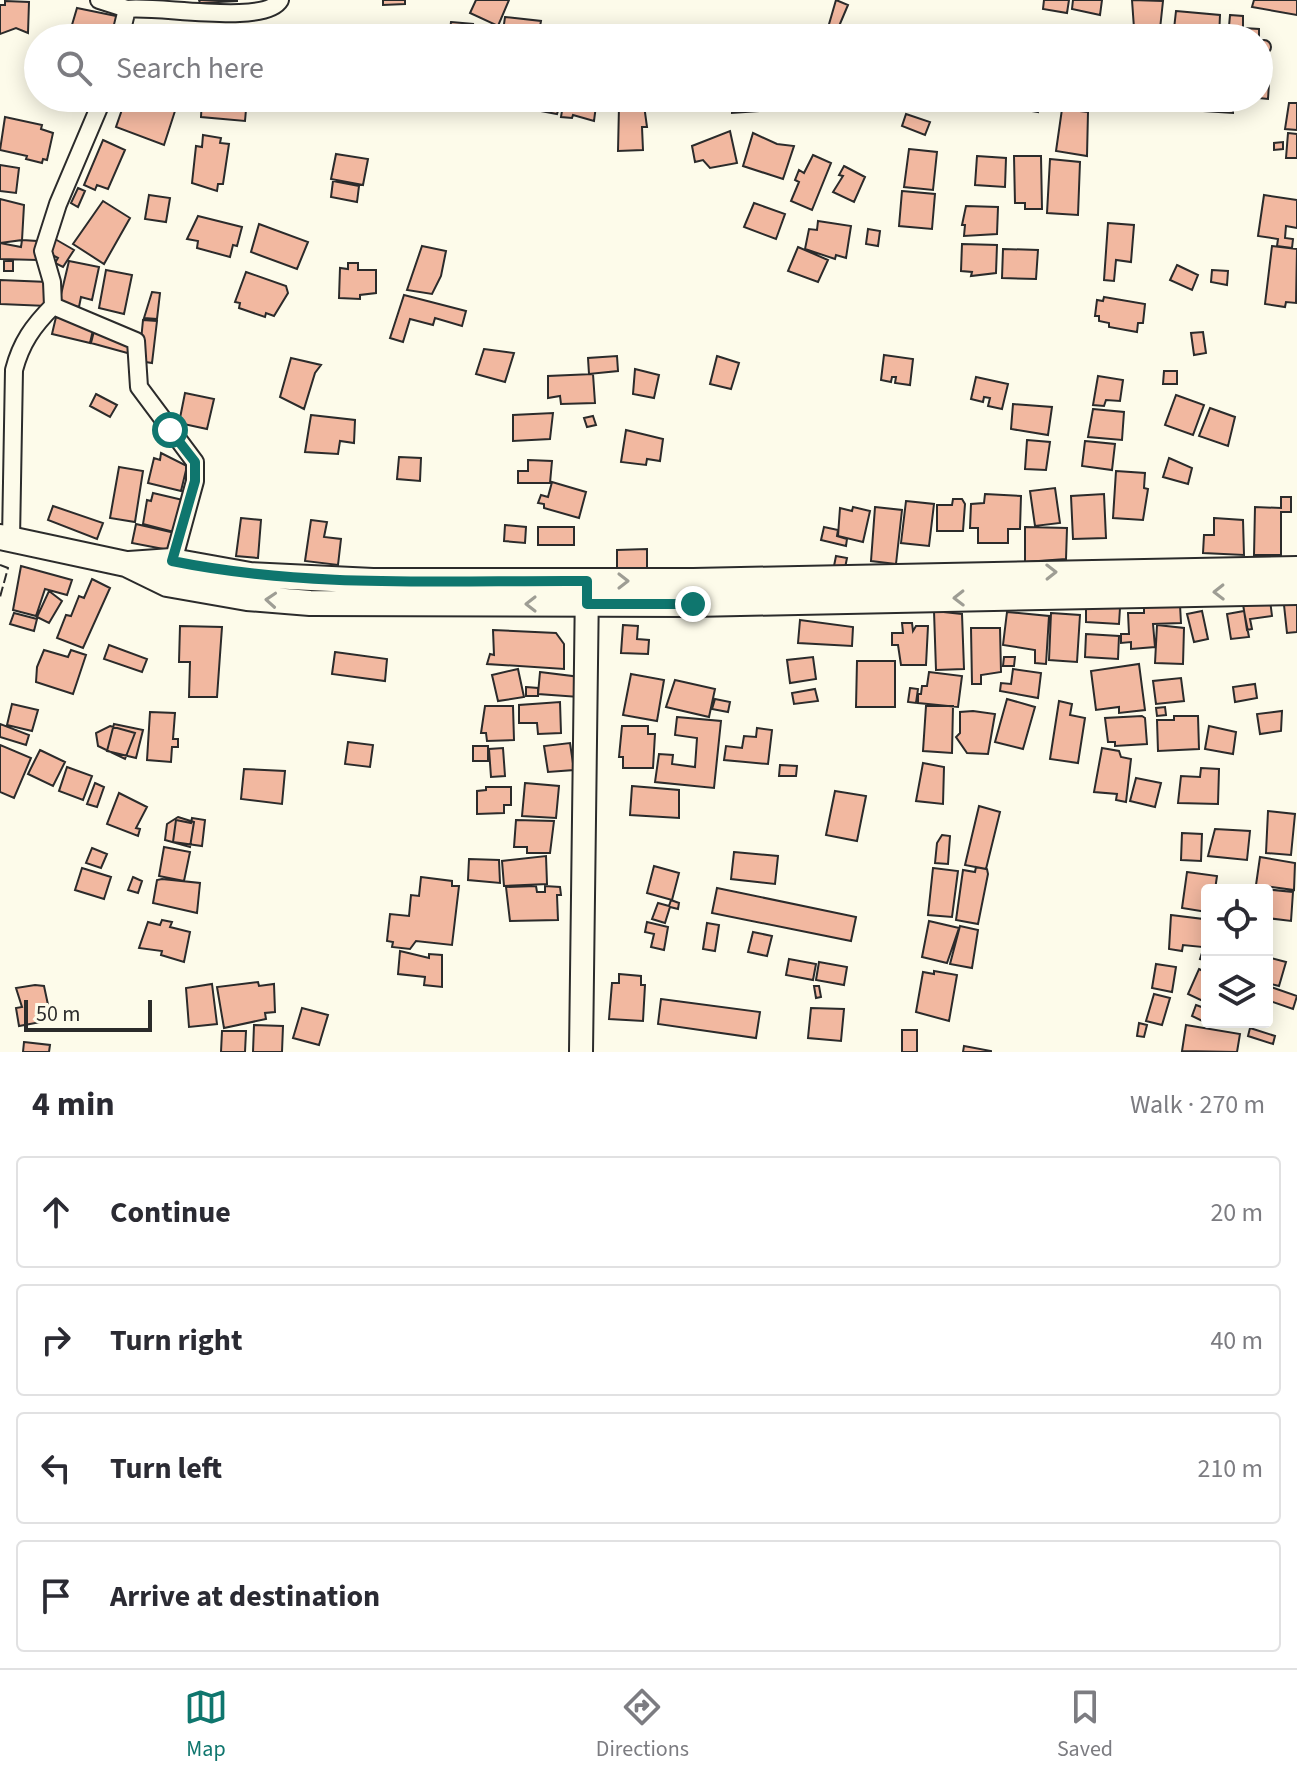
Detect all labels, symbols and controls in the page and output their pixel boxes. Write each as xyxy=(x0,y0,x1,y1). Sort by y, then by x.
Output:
search box xyxy=(24,24,1273,112)
icon: search xyxy=(52,46,96,90)
text: Search here xyxy=(116,47,264,90)
route start xyxy=(152,412,188,448)
one-way arrow xyxy=(1045,563,1058,581)
one-way arrow xyxy=(617,572,630,590)
one-way arrow xyxy=(1212,583,1225,601)
route end xyxy=(675,586,711,622)
one-way arrow xyxy=(952,589,965,606)
one-way arrow xyxy=(264,592,277,609)
one-way arrow xyxy=(524,595,537,613)
map controls xyxy=(1201,884,1273,1028)
button: locate xyxy=(1201,884,1273,956)
button: layers xyxy=(1201,956,1273,1028)
scale bar xyxy=(24,996,152,1032)
text: 50 m xyxy=(36,998,81,1030)
text: 4 min xyxy=(32,1080,115,1129)
text: Walk · 270 m xyxy=(1130,1086,1265,1123)
icon: ahead xyxy=(34,1190,78,1234)
text: Continue xyxy=(110,1191,231,1234)
text: 20 m xyxy=(1210,1194,1263,1231)
icon: right xyxy=(34,1318,78,1362)
text: Turn right xyxy=(110,1319,242,1362)
text: 40 m xyxy=(1210,1322,1263,1359)
icon: left xyxy=(34,1446,78,1490)
text: Turn left xyxy=(110,1447,222,1490)
text: 210 m xyxy=(1197,1450,1263,1487)
icon: arrive xyxy=(34,1574,78,1618)
text: Arrive at destination xyxy=(110,1575,380,1618)
tab: Map xyxy=(184,1685,228,1765)
tab: Directions xyxy=(596,1685,689,1765)
tab: Saved xyxy=(1057,1685,1113,1765)

